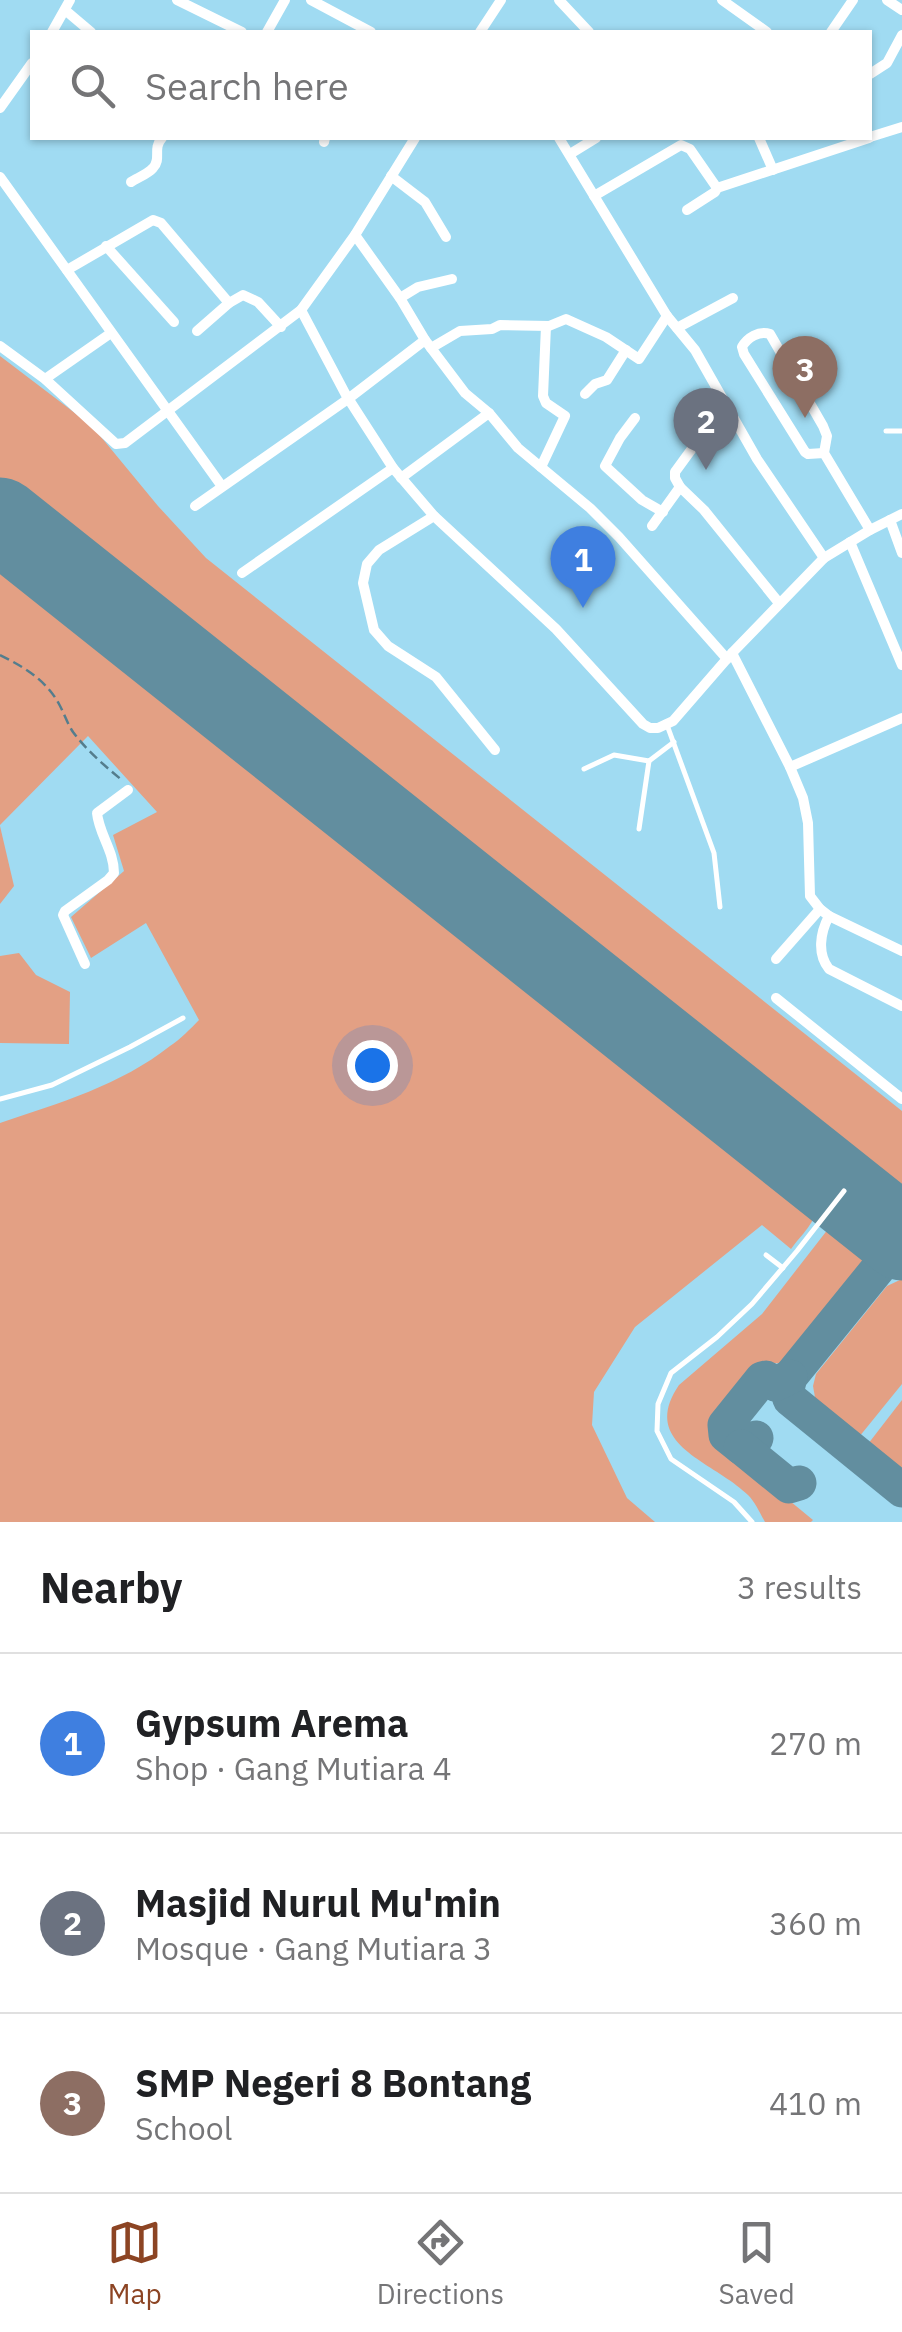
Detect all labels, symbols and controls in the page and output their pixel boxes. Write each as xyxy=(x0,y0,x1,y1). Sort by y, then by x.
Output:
search box xyxy=(30,30,872,140)
icon: search xyxy=(65,58,120,113)
text: Search here xyxy=(145,61,349,110)
pin: 3 xyxy=(772,336,838,418)
pin: 2 xyxy=(674,388,738,470)
pin: 1 xyxy=(550,526,616,608)
your location xyxy=(347,1040,398,1091)
text: Nearby xyxy=(40,1560,182,1615)
text: 3 results xyxy=(737,1566,862,1608)
text: Gypsum Arema xyxy=(135,1698,409,1747)
text: 1 xyxy=(63,1722,82,1764)
text: 270 m xyxy=(769,1722,862,1764)
text: Shop · Gang Mutiara 4 xyxy=(135,1747,452,1789)
text: Masjid Nurul Mu'min xyxy=(135,1878,501,1927)
text: 2 xyxy=(63,1902,82,1944)
text: 360 m xyxy=(769,1902,862,1944)
text: Mosque · Gang Mutiara 3 xyxy=(135,1927,492,1969)
text: SMP Negeri 8 Bontang xyxy=(135,2058,531,2107)
text: 3 xyxy=(63,2082,82,2124)
text: 410 m xyxy=(769,2082,862,2124)
text: School xyxy=(135,2107,232,2149)
tab: Map xyxy=(107,2215,162,2312)
tab: Directions xyxy=(377,2215,504,2312)
tab: Saved xyxy=(719,2215,795,2312)

